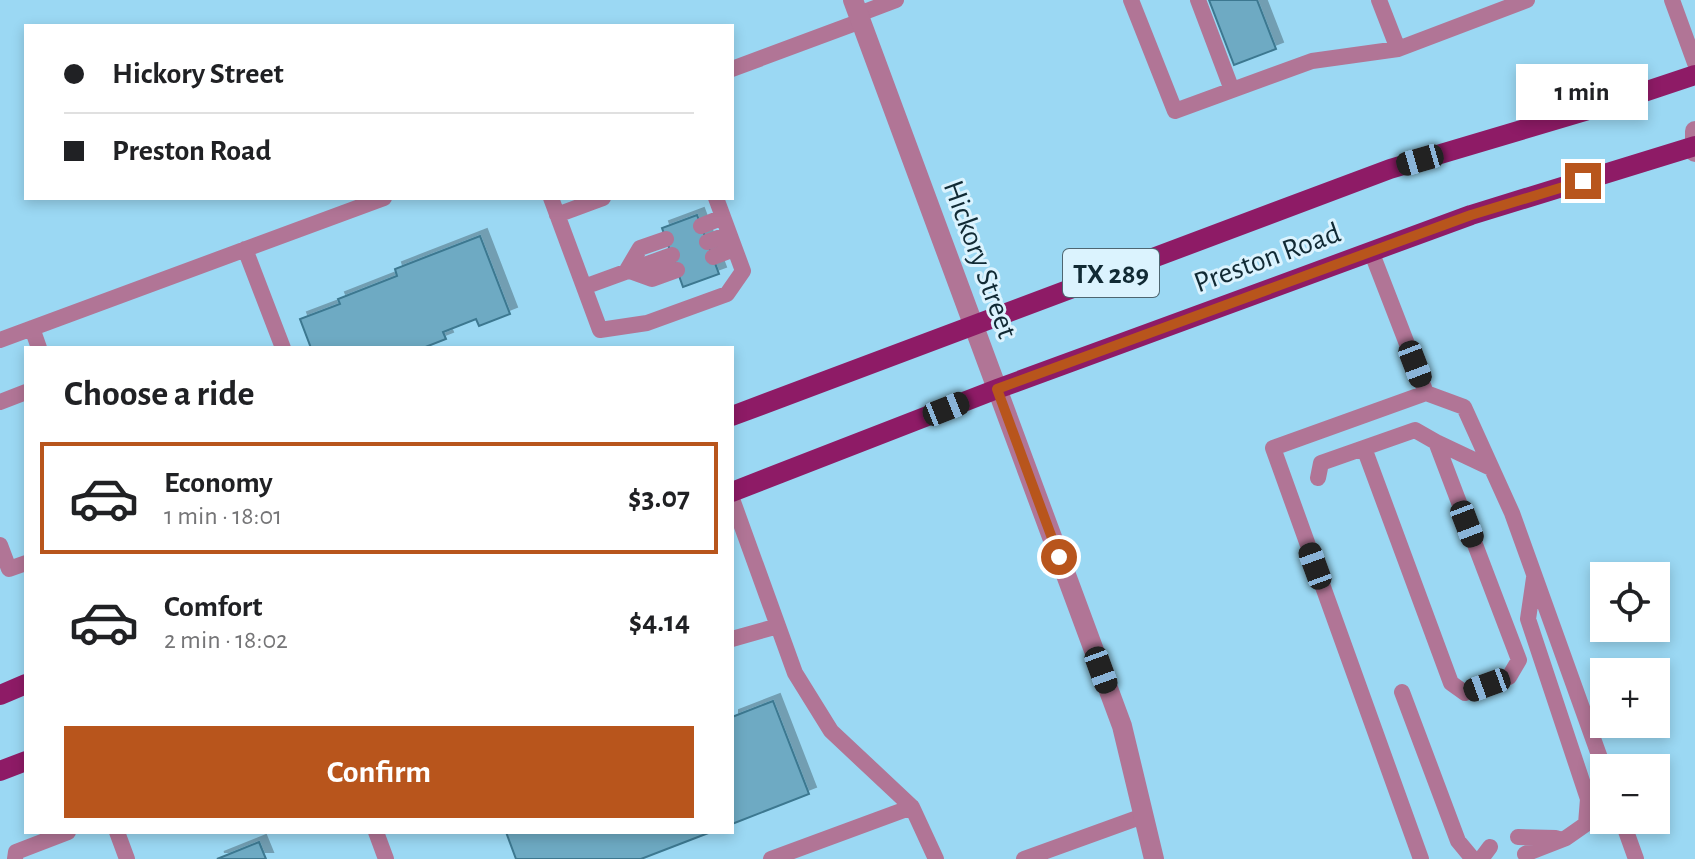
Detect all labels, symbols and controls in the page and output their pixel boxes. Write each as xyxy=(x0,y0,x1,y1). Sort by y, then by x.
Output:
text: Hickory Street xyxy=(112,59,284,89)
callout: 1 min xyxy=(1517,65,1649,121)
text: 1 min xyxy=(1555,79,1609,105)
text: Preston Road xyxy=(112,136,271,166)
car xyxy=(1394,142,1446,178)
route end xyxy=(1565,163,1601,199)
street label: Hickory Street xyxy=(938,177,1023,343)
street label: Preston Road xyxy=(1190,218,1345,298)
road number: TX 289 xyxy=(1063,249,1159,297)
car xyxy=(1395,337,1435,391)
text: Choose a ride xyxy=(64,376,254,412)
car xyxy=(919,389,973,429)
icon: car xyxy=(68,462,140,534)
text: Economy xyxy=(164,468,273,498)
text: $3.07 xyxy=(628,483,690,513)
car xyxy=(1447,497,1487,551)
text: 1 min · 18:01 xyxy=(164,503,282,529)
route start xyxy=(1041,539,1077,575)
car xyxy=(1296,539,1334,593)
map controls xyxy=(1590,562,1670,834)
button: locate xyxy=(1590,562,1670,642)
icon: car xyxy=(68,586,140,658)
text: Comfort xyxy=(164,592,263,622)
text: $4.14 xyxy=(629,607,690,637)
text: 2 min · 18:02 xyxy=(164,627,288,653)
car xyxy=(1082,643,1120,697)
button: + xyxy=(1590,658,1670,738)
car xyxy=(1460,666,1514,704)
button: Confirm xyxy=(64,726,694,818)
button: − xyxy=(1590,754,1670,834)

